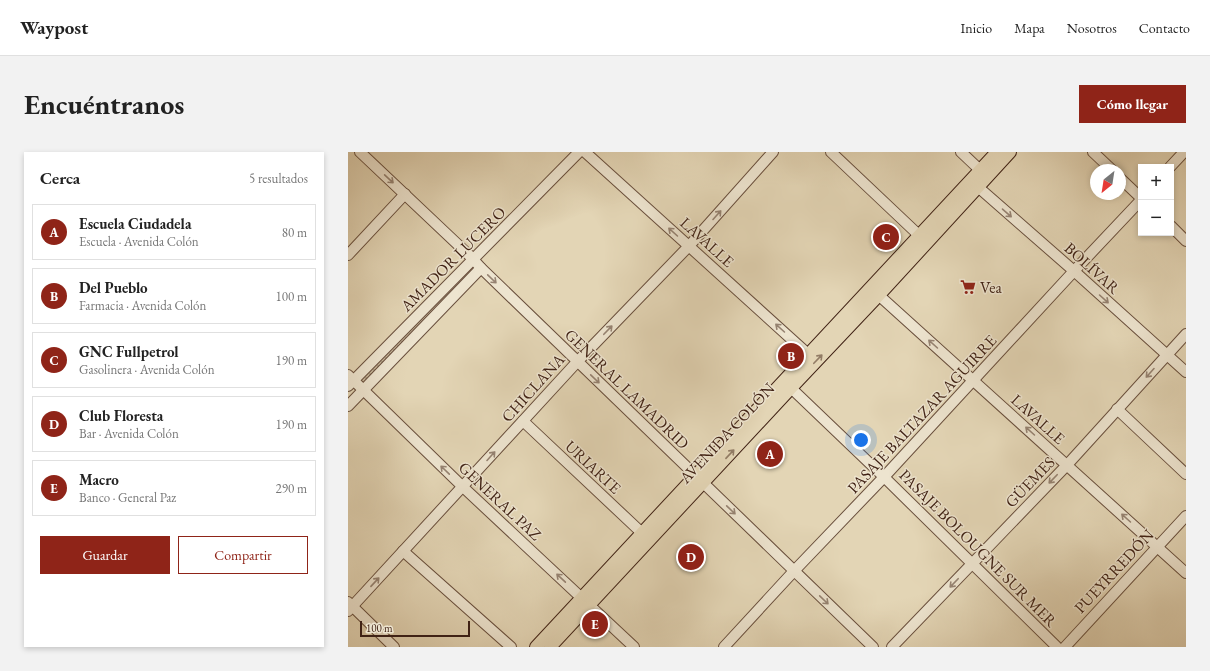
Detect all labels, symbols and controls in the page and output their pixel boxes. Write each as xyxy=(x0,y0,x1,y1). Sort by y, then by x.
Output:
text: Waypost xyxy=(20,15,88,40)
text: Inicio xyxy=(961,19,992,37)
text: Mapa xyxy=(1014,19,1045,37)
text: Nosotros xyxy=(1067,19,1117,37)
text: Contacto xyxy=(1139,19,1190,37)
button: Cómo llegar xyxy=(1079,85,1186,123)
text: Encuéntranos xyxy=(24,86,184,122)
north arrow xyxy=(1090,164,1126,200)
map controls xyxy=(1138,164,1174,236)
button: + xyxy=(1138,164,1174,200)
text: Cerca xyxy=(40,167,80,189)
text: 5 resultados xyxy=(249,170,308,187)
one-way arrow xyxy=(384,174,394,184)
button: − xyxy=(1138,200,1174,236)
street label: AMADOR LUCERO xyxy=(395,202,510,317)
one-way arrow xyxy=(1002,208,1012,217)
one-way arrow xyxy=(712,210,722,220)
street label: LAVALLE xyxy=(676,212,738,272)
text: Escuela Ciudadela xyxy=(79,214,191,233)
pin: C xyxy=(873,222,899,252)
text: A xyxy=(49,224,59,241)
text: 80 m xyxy=(282,224,307,241)
one-way arrow xyxy=(668,227,678,237)
text: Escuela · Avenida Colón xyxy=(79,233,199,250)
street label: BOLÍVAR xyxy=(1060,238,1125,299)
one-way arrow xyxy=(487,274,497,284)
place label: Vea xyxy=(980,277,1002,298)
text: Del Pueblo xyxy=(79,278,148,297)
supermarket icon: Vea xyxy=(959,278,977,296)
text: B xyxy=(50,288,58,305)
text: 100 m xyxy=(276,288,307,305)
one-way arrow xyxy=(1099,294,1110,303)
text: Farmacia · Avenida Colón xyxy=(79,297,206,314)
street label: GENERAL LAMADRID xyxy=(560,324,694,454)
one-way arrow xyxy=(775,324,785,333)
one-way arrow xyxy=(603,325,613,335)
street label: PASAJE BALTAZAR AGUIRRE xyxy=(843,330,1001,498)
one-way arrow xyxy=(929,340,939,349)
pin: B xyxy=(778,341,804,371)
text: GNC Fullpetrol xyxy=(79,342,179,361)
street label: CHICLANA xyxy=(497,349,570,427)
text: C xyxy=(49,352,59,369)
text: 190 m xyxy=(276,352,307,369)
one-way arrow xyxy=(814,354,823,364)
text: Gasolinera · Avenida Colón xyxy=(79,361,215,378)
one-way arrow xyxy=(1146,367,1155,377)
one-way arrow xyxy=(590,375,600,384)
street label: AVENIDA COLÓN xyxy=(676,379,778,487)
street label: LAVALLE xyxy=(1007,389,1069,449)
text: Club Floresta xyxy=(79,406,163,425)
text: D xyxy=(49,416,59,433)
text: 190 m xyxy=(276,416,307,433)
text: Bar · Avenida Colón xyxy=(79,425,179,442)
one-way arrow xyxy=(1024,427,1035,436)
your location xyxy=(851,430,871,450)
street label: URIARTE xyxy=(561,436,625,498)
pin: A xyxy=(757,439,783,469)
one-way arrow xyxy=(725,449,734,459)
one-way arrow xyxy=(487,451,496,461)
street label: GÜEMES xyxy=(1000,452,1060,512)
street label: GENERAL PAZ xyxy=(454,457,546,545)
one-way arrow xyxy=(440,465,450,475)
street label: PASAJE BOLOUGNE SUR MER xyxy=(895,465,1062,632)
text: Macro xyxy=(79,470,119,489)
one-way arrow xyxy=(1048,474,1058,484)
text: E xyxy=(50,480,58,497)
text: 290 m xyxy=(276,480,307,497)
text: Banco · General Paz xyxy=(79,489,176,506)
one-way arrow xyxy=(726,505,736,514)
one-way arrow xyxy=(1121,514,1131,523)
street label: PUEYRREDÓN xyxy=(1070,524,1159,618)
button: Guardar xyxy=(40,536,170,574)
button: Compartir xyxy=(178,536,308,574)
pin: D xyxy=(678,542,704,572)
one-way arrow xyxy=(556,573,566,583)
one-way arrow xyxy=(370,577,379,587)
one-way arrow xyxy=(949,578,958,588)
one-way arrow xyxy=(819,595,829,605)
pin: E xyxy=(582,609,608,639)
scale bar xyxy=(360,619,470,638)
text: 100 m xyxy=(366,621,393,635)

